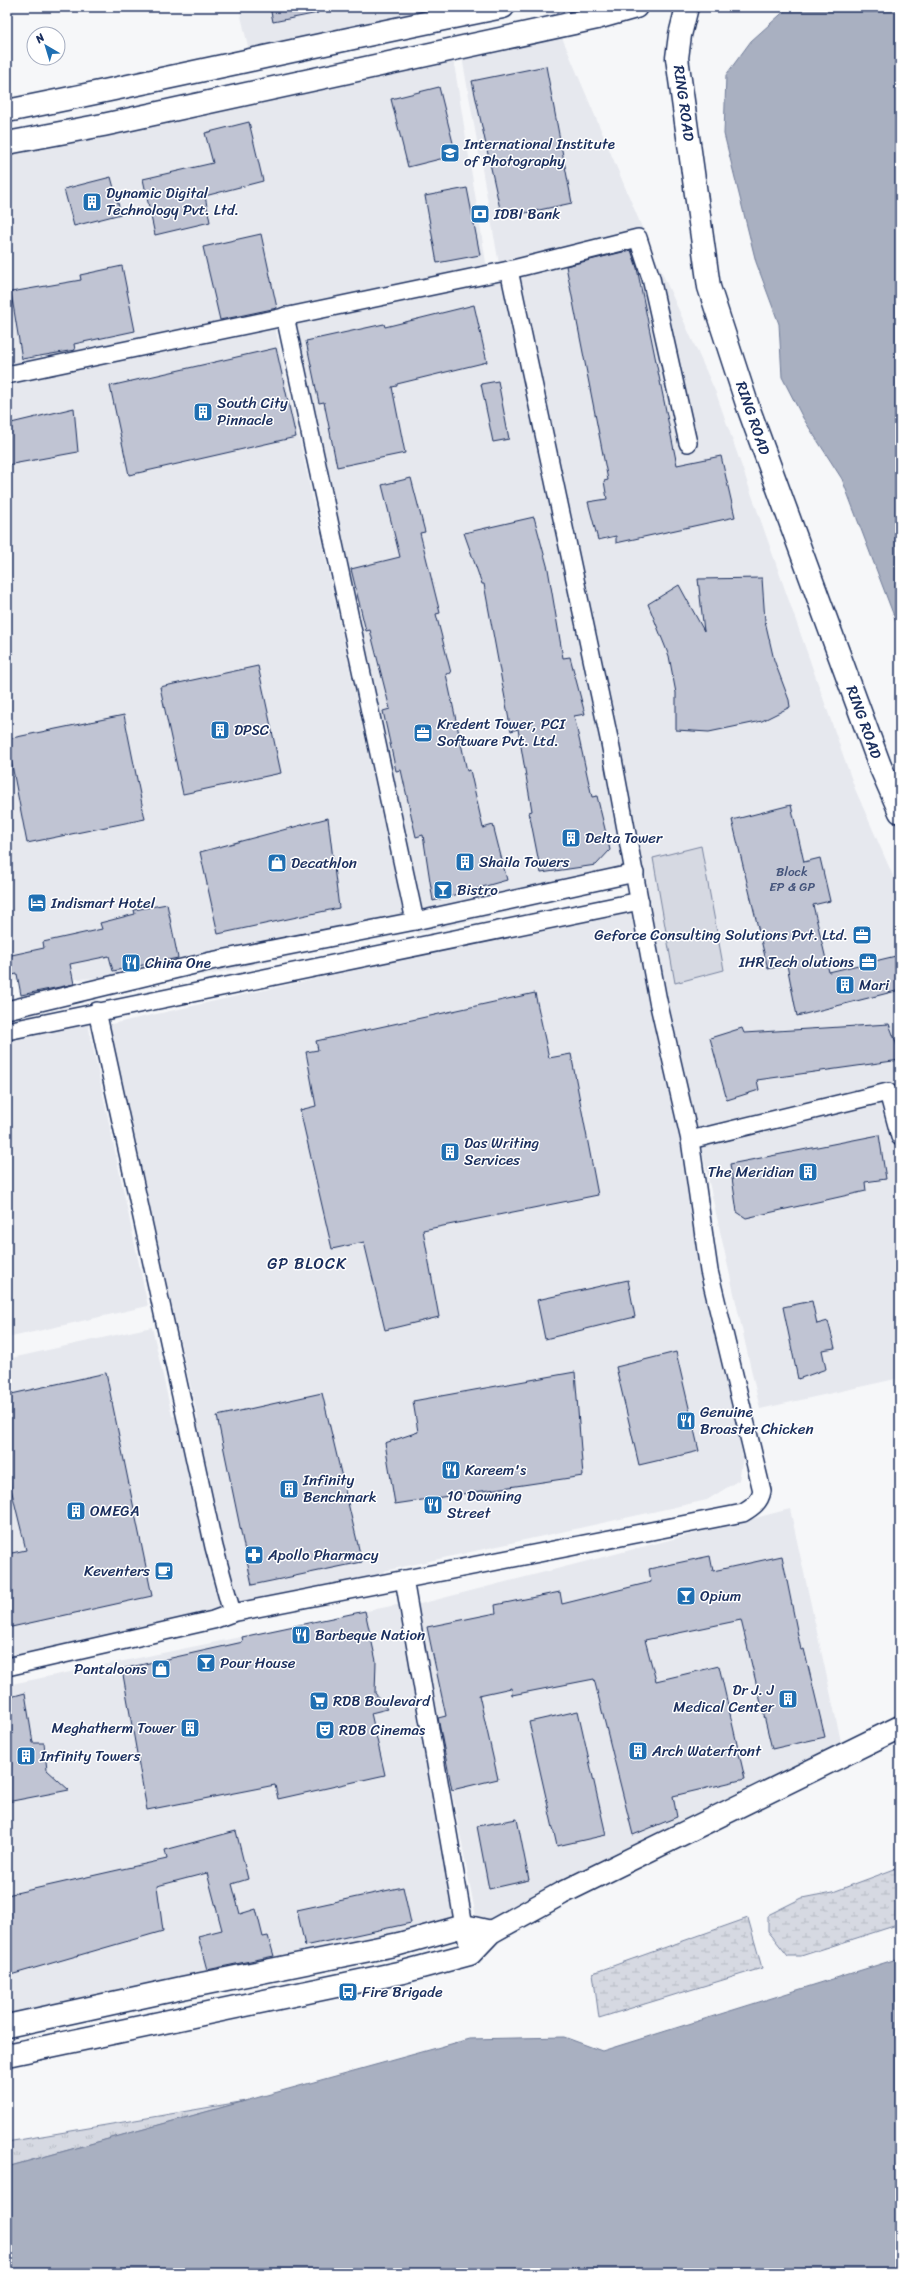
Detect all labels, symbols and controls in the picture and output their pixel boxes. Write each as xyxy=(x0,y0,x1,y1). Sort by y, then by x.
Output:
north arrow xyxy=(26,26,66,66)
text: N xyxy=(31,28,49,49)
street label: RING ROAD xyxy=(666,63,702,143)
place label: International Institute of Photography xyxy=(463,131,615,174)
school or university icon: International Institute of Photography xyxy=(439,142,461,164)
place label: Dynamic Digital Technology Pvt. Ltd. xyxy=(106,180,239,223)
building icon: Dynamic Digital Technology Pvt. Ltd. xyxy=(81,191,103,213)
place label: IDBI Bank xyxy=(493,201,560,227)
bank icon: IDBI Bank xyxy=(469,203,491,225)
street label: RING ROAD xyxy=(728,378,778,458)
place label: South City Pinnacle xyxy=(217,390,288,433)
building icon: South City Pinnacle xyxy=(192,401,214,423)
street label: RING ROAD xyxy=(839,682,889,762)
place label: Kredent Tower, PCI Software Pvt. Ltd. xyxy=(437,711,566,754)
place label: DPSC xyxy=(234,717,270,743)
building icon: DPSC xyxy=(209,719,231,741)
office icon: Kredent Tower, PCI Software Pvt. Ltd. xyxy=(412,722,434,744)
place label: Delta Tower xyxy=(585,825,663,851)
building icon: Delta Tower xyxy=(560,827,582,849)
place label: Shaila Towers xyxy=(479,849,569,875)
place label: Decathlon xyxy=(291,850,357,876)
building icon: Shaila Towers xyxy=(454,851,476,873)
shop icon: Decathlon xyxy=(266,852,288,874)
house number: Block EP & GP xyxy=(769,860,815,898)
place label: Bistro xyxy=(457,877,498,903)
bar icon: Bistro xyxy=(432,879,454,901)
place label: Indismart Hotel xyxy=(50,890,156,916)
hotel icon: Indismart Hotel xyxy=(26,892,48,914)
place label: Geforce Consulting Solutions Pvt. Ltd. xyxy=(594,922,848,948)
office icon: Geforce Consulting Solutions Pvt. Ltd. xyxy=(851,924,873,946)
place label: IHR Tech olutions xyxy=(738,949,855,975)
place label: China One xyxy=(145,950,211,976)
office icon: IHR Tech olutions xyxy=(857,951,879,973)
restaurant icon: China One xyxy=(120,952,142,974)
place label: Mari xyxy=(859,972,890,998)
building icon: Mari xyxy=(834,974,856,996)
place label: Das Writing Services xyxy=(464,1130,540,1173)
building icon: Das Writing Services xyxy=(439,1141,461,1163)
place label: The Meridian xyxy=(708,1159,794,1185)
building icon: The Meridian xyxy=(797,1161,819,1183)
district label: GP BLOCK xyxy=(267,1249,347,1278)
place label: Genuine Broaster Chicken xyxy=(700,1399,814,1442)
restaurant icon: Genuine Broaster Chicken xyxy=(675,1410,697,1432)
place label: Kareem's xyxy=(465,1457,527,1483)
restaurant icon: Kareem's xyxy=(440,1459,462,1481)
place label: Infinity Benchmark xyxy=(302,1467,377,1510)
building icon: Infinity Benchmark xyxy=(278,1478,300,1500)
place label: 10 Downing Street xyxy=(447,1483,522,1526)
restaurant icon: 10 Downing Street xyxy=(422,1494,444,1516)
place label: OMEGA xyxy=(90,1498,139,1524)
building icon: OMEGA xyxy=(65,1500,87,1522)
place label: Apollo Pharmacy xyxy=(267,1542,379,1568)
pharmacy icon: Apollo Pharmacy xyxy=(243,1544,265,1566)
place label: Keventers xyxy=(84,1558,150,1584)
cafe icon: Keventers xyxy=(153,1560,175,1582)
place label: Opium xyxy=(700,1583,741,1609)
bar icon: Opium xyxy=(675,1585,697,1607)
place label: Barbeque Nation xyxy=(315,1622,425,1648)
restaurant icon: Barbeque Nation xyxy=(290,1624,312,1646)
place label: Pour House xyxy=(220,1650,296,1676)
bar icon: Pour House xyxy=(195,1652,217,1674)
place label: Pantaloons xyxy=(74,1656,147,1682)
shop icon: Pantaloons xyxy=(150,1658,172,1680)
place label: Dr J. J Medical Center xyxy=(673,1677,775,1720)
place label: RDB Boulevard xyxy=(333,1688,431,1714)
building icon: Dr J. J Medical Center xyxy=(777,1688,799,1710)
supermarket icon: RDB Boulevard xyxy=(308,1690,330,1712)
place label: Meghatherm Tower xyxy=(52,1715,177,1741)
building icon: Meghatherm Tower xyxy=(179,1717,201,1739)
place label: RDB Cinemas xyxy=(339,1717,426,1743)
theatre icon: RDB Cinemas xyxy=(314,1719,336,1741)
place label: Arch Waterfront xyxy=(651,1738,762,1764)
building icon: Arch Waterfront xyxy=(627,1740,649,1762)
place label: Infinity Towers xyxy=(39,1743,140,1769)
building icon: Infinity Towers xyxy=(15,1745,37,1767)
place label: Fire Brigade xyxy=(362,1979,443,2005)
bus stop icon: Fire Brigade xyxy=(337,1981,359,2003)

